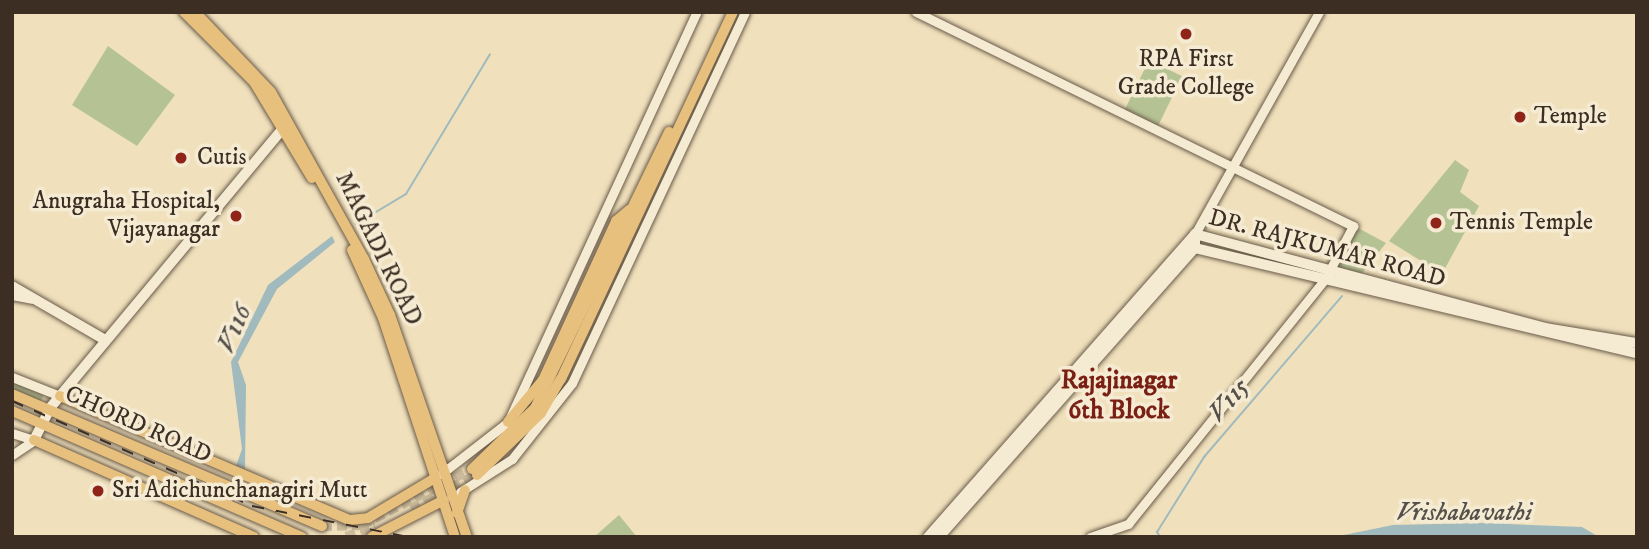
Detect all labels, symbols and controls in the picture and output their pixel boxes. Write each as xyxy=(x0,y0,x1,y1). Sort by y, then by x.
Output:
marker: RPA First Grade College xyxy=(1178,26,1194,42)
place label: RPA First Grade College xyxy=(1118,46,1254,102)
place label: Temple xyxy=(1534,103,1607,131)
marker: Temple xyxy=(1512,109,1528,125)
place label: Cutis xyxy=(197,144,246,172)
marker: Cutis xyxy=(171,148,191,168)
street label: MAGADI ROAD xyxy=(328,167,428,331)
place label: Anugraha Hospital, Vijayanagar xyxy=(33,188,220,244)
street label: DR. RAJKUMAR ROAD xyxy=(1205,203,1449,295)
marker: Anugraha Hospital, Vijayanagar xyxy=(226,206,246,226)
place label: Tennis Temple xyxy=(1450,209,1593,237)
marker: Tennis Temple xyxy=(1428,215,1444,231)
water label: V116 xyxy=(211,300,259,358)
district label: Rajajinagar 6th Block xyxy=(1061,365,1177,426)
water label: V115 xyxy=(1202,373,1256,429)
street label: CHORD ROAD xyxy=(60,380,216,470)
place label: Sri Adichunchanagiri Mutt xyxy=(112,477,368,505)
marker: Sri Adichunchanagiri Mutt xyxy=(90,483,106,499)
water label: Vrishabavathi xyxy=(1396,497,1532,529)

